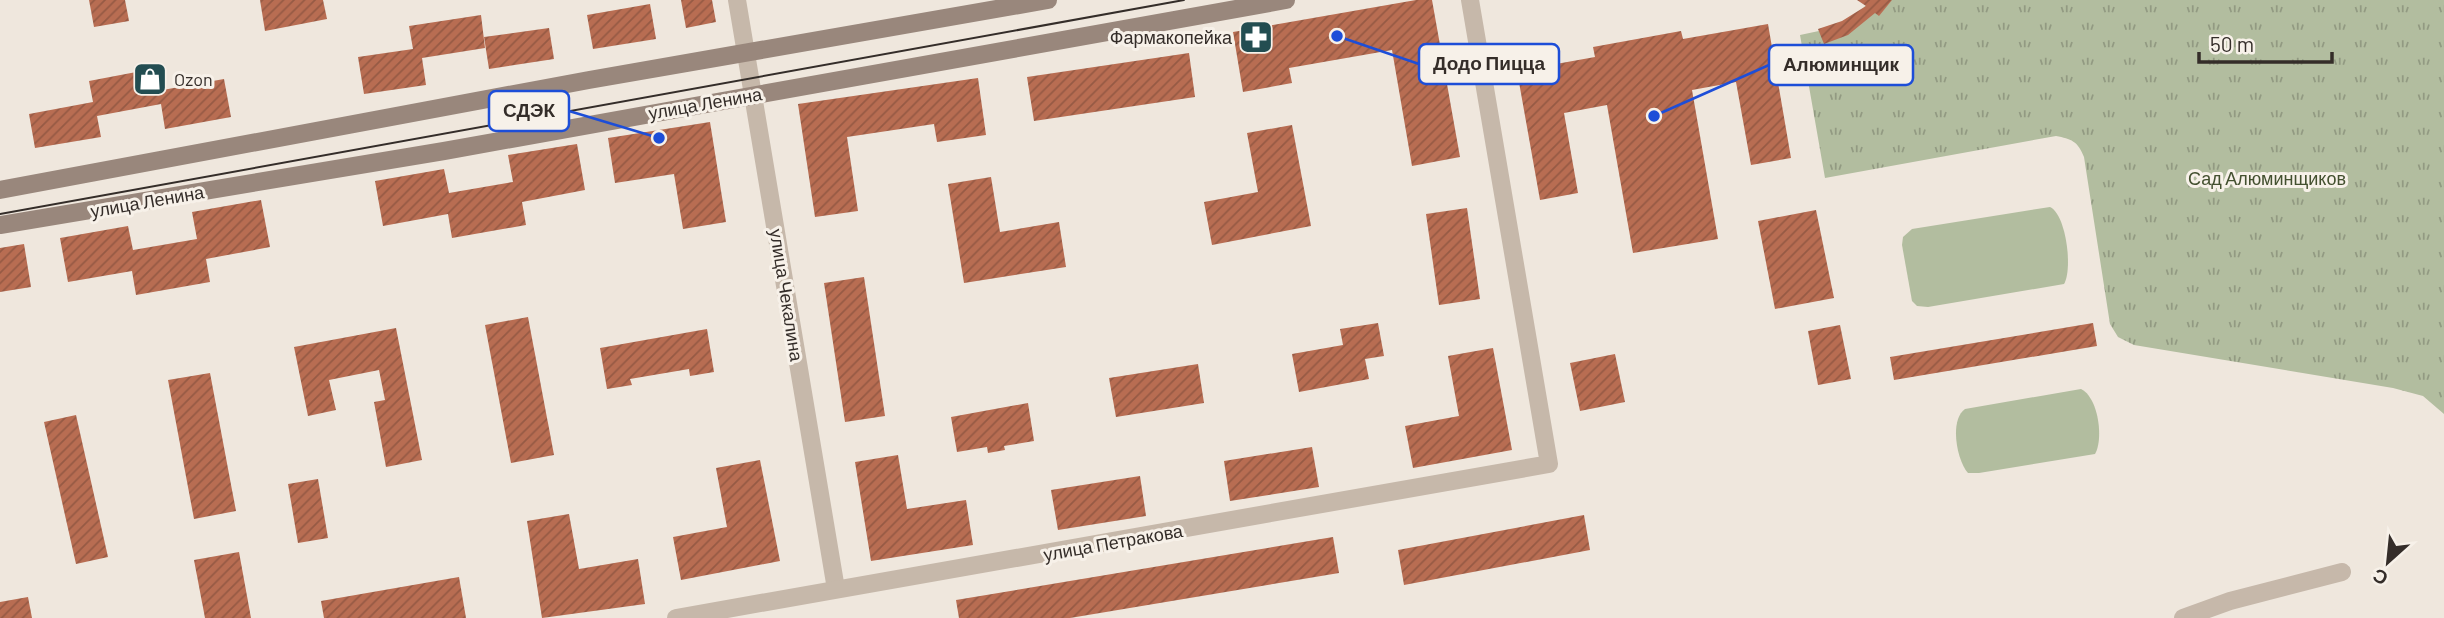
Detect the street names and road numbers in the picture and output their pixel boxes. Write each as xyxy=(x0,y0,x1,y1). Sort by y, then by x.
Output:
street label: улица Ленина xyxy=(647,82,764,124)
street label: улица Ленина xyxy=(89,180,206,222)
street label: улица Чекалина xyxy=(766,227,808,364)
street label: улица Петракова xyxy=(1042,519,1185,565)

